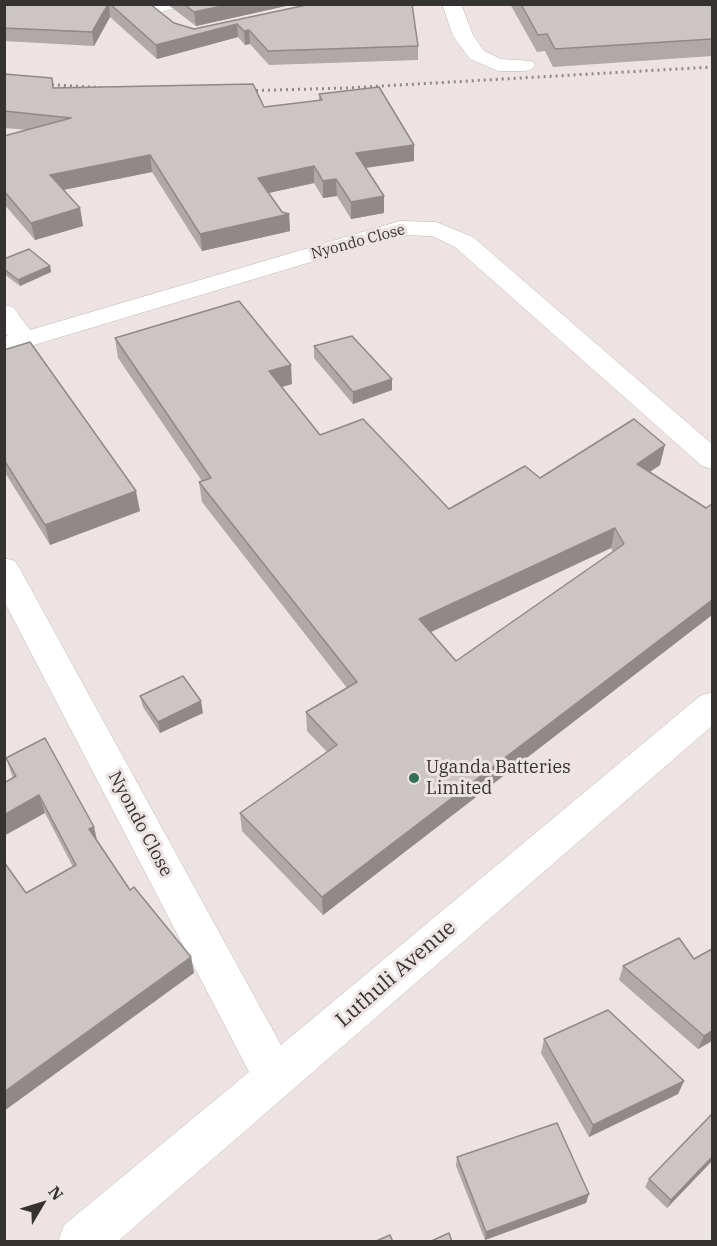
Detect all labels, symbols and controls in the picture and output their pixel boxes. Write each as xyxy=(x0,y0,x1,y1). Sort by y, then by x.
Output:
street label: Nyondo Close xyxy=(309,221,407,263)
place label: Uganda Batteries Limited xyxy=(426,757,571,800)
street label: Nyondo Close xyxy=(103,768,177,880)
marker: Uganda Batteries Limited xyxy=(407,771,421,785)
street label: Luthuli Avenue xyxy=(331,915,461,1033)
north arrow xyxy=(12,1174,72,1234)
text: N xyxy=(44,1182,68,1204)

